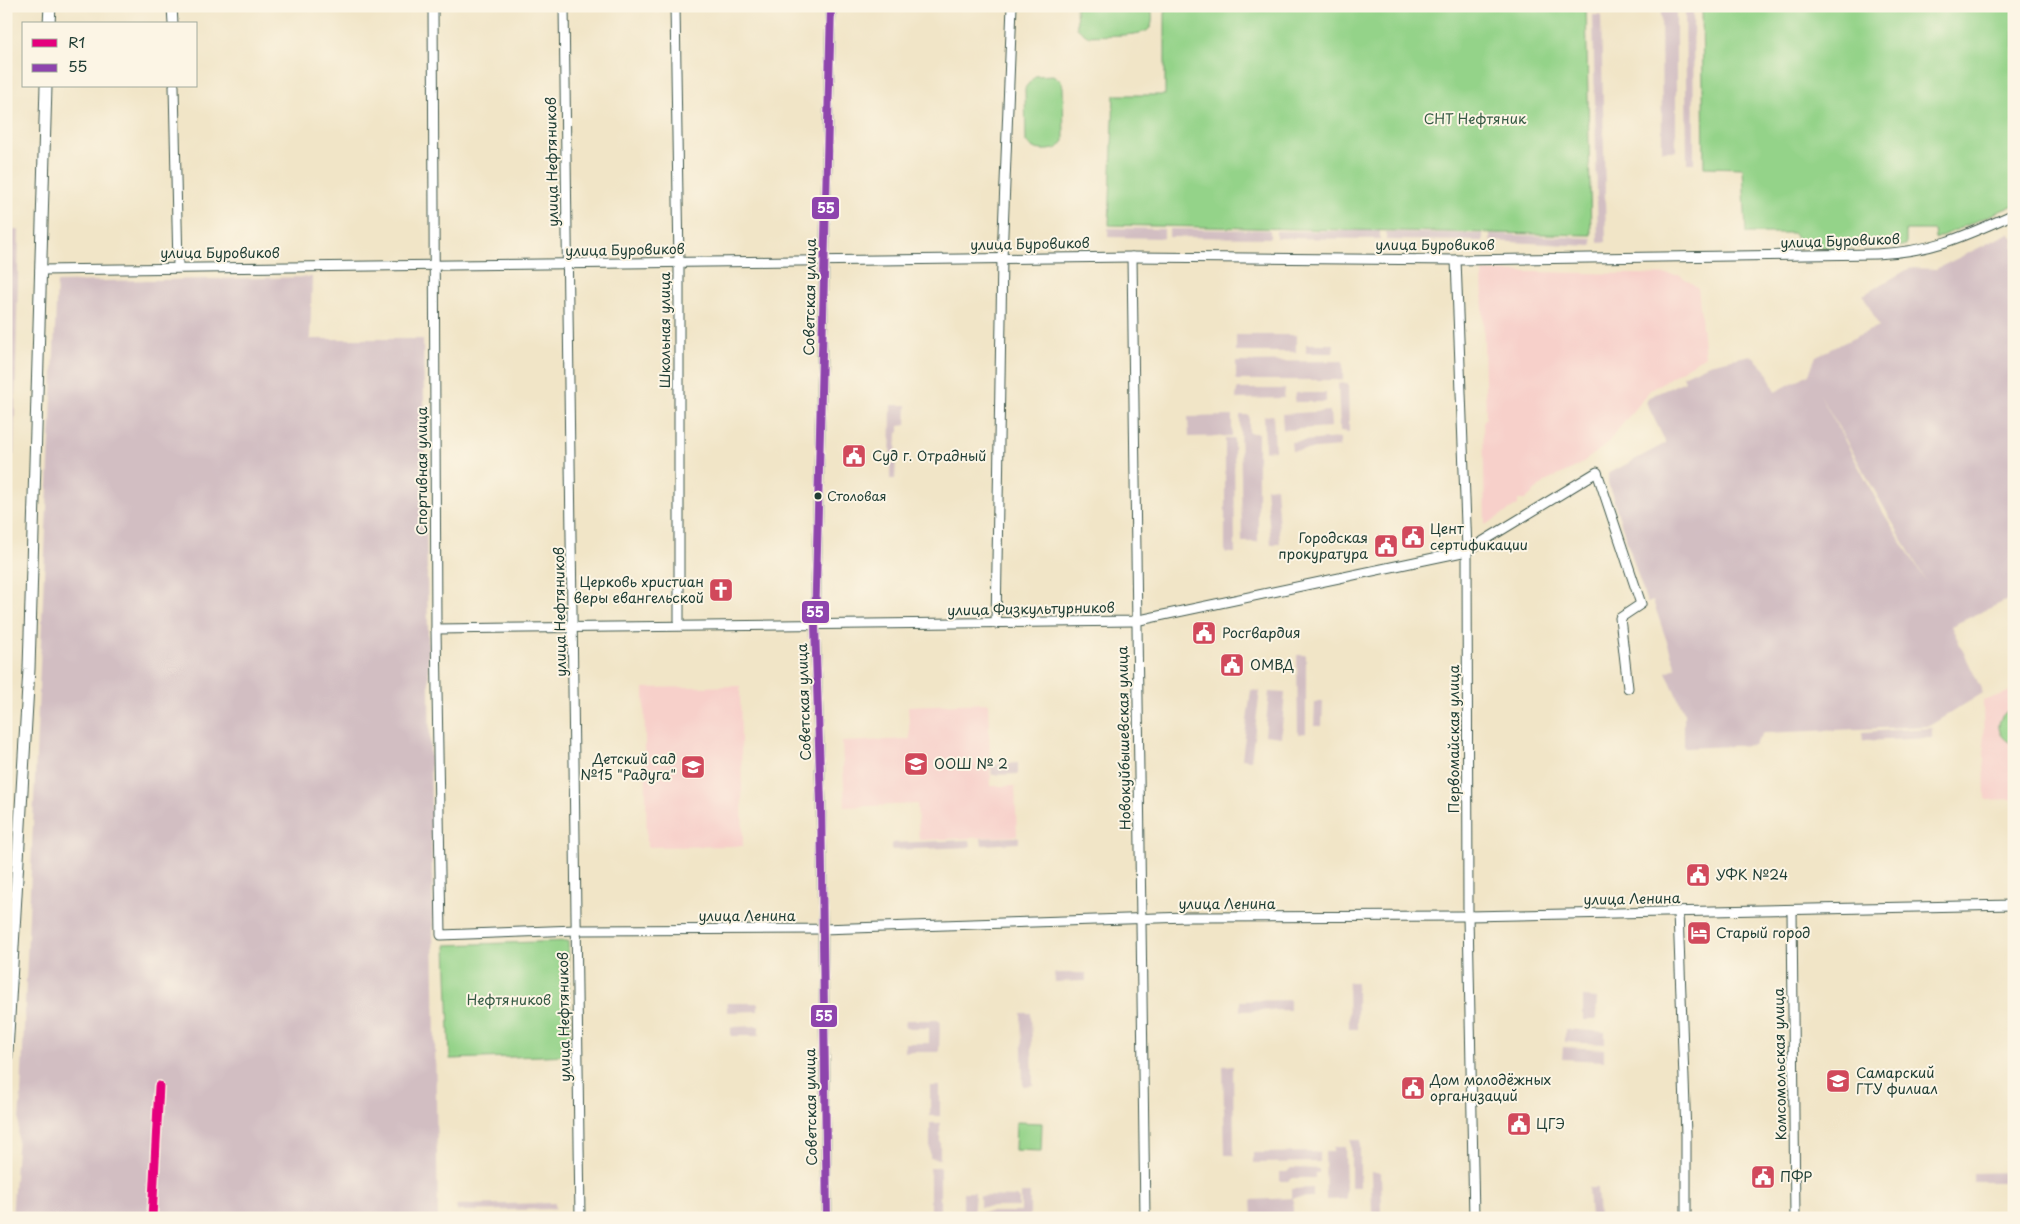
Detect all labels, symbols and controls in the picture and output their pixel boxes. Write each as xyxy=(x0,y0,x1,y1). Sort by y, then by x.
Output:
legend xyxy=(22,22,198,88)
text: R1 xyxy=(68,30,85,53)
text: 55 xyxy=(68,54,87,77)
street label: улица Нефтяников xyxy=(540,97,563,227)
park label: СНТ Нефтяник xyxy=(1424,108,1527,129)
line badge: 55 xyxy=(811,196,840,220)
text: 55 xyxy=(817,197,835,218)
street label: улица Буровиков xyxy=(1780,228,1900,253)
street label: улица Буровиков xyxy=(970,232,1090,255)
street label: улица Буровиков xyxy=(1375,234,1495,255)
street label: улица Буровиков xyxy=(565,238,685,261)
street label: Советская улица xyxy=(798,238,821,356)
street label: улица Буровиков xyxy=(160,242,280,263)
street label: Школьная улица xyxy=(654,272,675,388)
street label: Спортивная улица xyxy=(411,407,432,535)
public building icon: Суд г. Отрадный xyxy=(841,443,867,469)
place label: Суд г. Отрадный xyxy=(872,445,987,466)
place label: Столовая xyxy=(827,486,887,505)
marker: Столовая xyxy=(813,491,823,501)
place label: Цент сертификации xyxy=(1430,518,1528,555)
public building icon: Цент сертификации xyxy=(1400,524,1426,550)
place label: Городская прокуратура xyxy=(1278,527,1368,564)
public building icon: Городская прокуратура xyxy=(1373,533,1399,559)
street label: улица Нефтяников xyxy=(548,547,571,677)
place label: Церковь христиан веры евангельской xyxy=(574,571,704,608)
church icon: Церковь христиан веры евангельской xyxy=(708,577,734,603)
street label: улица Физкультурников xyxy=(947,597,1115,620)
line badge: 55 xyxy=(801,600,830,624)
text: 55 xyxy=(806,601,824,622)
public building icon: Росгвардия xyxy=(1191,620,1217,646)
place label: Росгвардия xyxy=(1222,622,1301,643)
street label: Советская улица xyxy=(791,643,816,761)
street label: Новокуйбышевская улица xyxy=(1111,646,1136,830)
public building icon: ОМВД xyxy=(1219,652,1245,678)
place label: ОМВД xyxy=(1250,654,1294,675)
street label: Первомайская улица xyxy=(1443,665,1464,813)
place label: Детский сад №15 "Радуга" xyxy=(580,748,676,785)
school or university icon: ООШ № 2 xyxy=(903,751,929,777)
place label: ООШ № 2 xyxy=(934,753,1008,774)
school or university icon: Детский сад №15 "Радуга" xyxy=(680,754,706,780)
public building icon: УФК №24 xyxy=(1685,862,1711,888)
place label: УФК №24 xyxy=(1716,864,1788,885)
street label: улица Ленина xyxy=(1583,887,1681,910)
street label: улица Ленина xyxy=(1178,893,1276,914)
street label: улица Ленина xyxy=(698,905,796,926)
hotel icon: Старый город xyxy=(1686,920,1712,946)
place label: Старый город xyxy=(1716,922,1811,943)
street label: улица Нефтяников xyxy=(552,952,575,1082)
street label: Комсомольская улица xyxy=(1768,987,1791,1140)
park label: Нефтяников xyxy=(467,989,551,1010)
line badge: 55 xyxy=(810,1004,838,1028)
text: 55 xyxy=(815,1005,833,1026)
street label: Советская улица xyxy=(799,1048,822,1166)
place label: Самарский ГТУ филиал xyxy=(1856,1062,1938,1099)
school or university icon: Самарский ГТУ филиал xyxy=(1825,1068,1851,1094)
place label: Дом молодёжных организаций xyxy=(1429,1069,1551,1106)
public building icon: Дом молодёжных организаций xyxy=(1400,1075,1426,1101)
public building icon: ЦГЭ xyxy=(1506,1111,1532,1137)
place label: ЦГЭ xyxy=(1536,1113,1565,1134)
public building icon: ПФР xyxy=(1750,1164,1776,1190)
place label: ПФР xyxy=(1780,1166,1812,1187)

